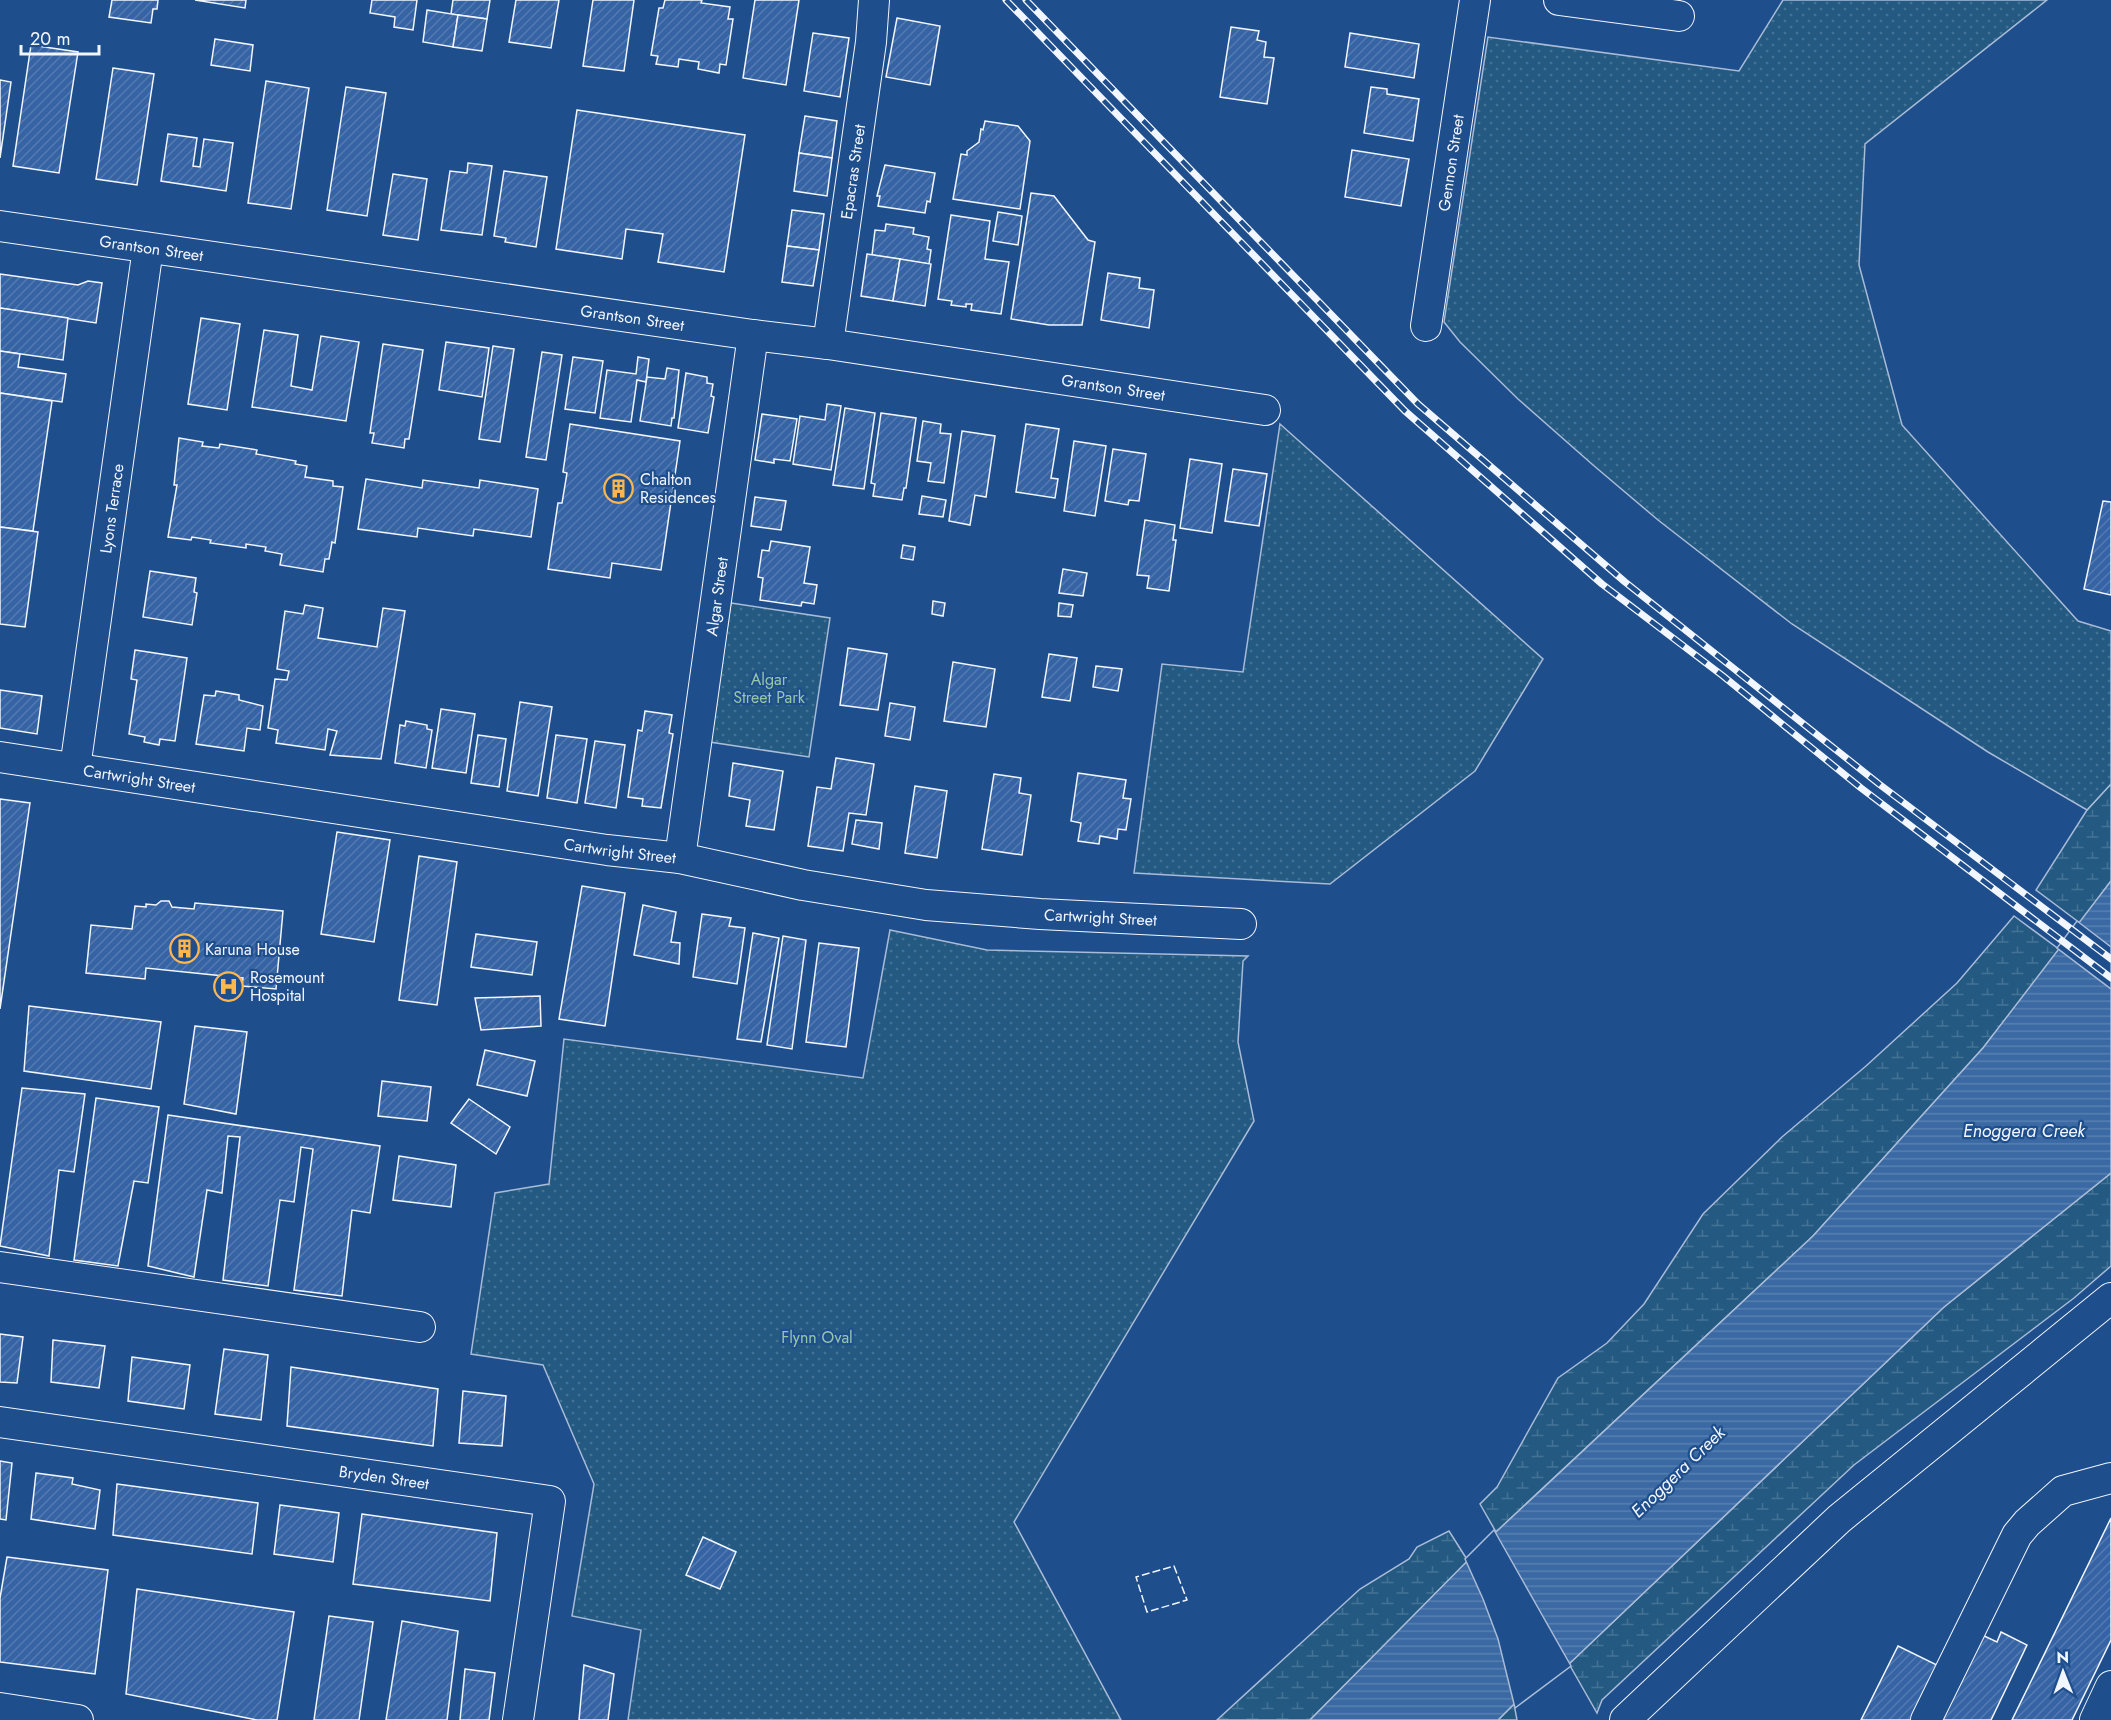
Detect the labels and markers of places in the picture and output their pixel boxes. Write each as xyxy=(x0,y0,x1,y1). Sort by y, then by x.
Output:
place label: Chalton Residences xyxy=(640,468,716,509)
building icon: Chalton Residences xyxy=(603,472,635,504)
building icon: Karuna House xyxy=(168,933,200,965)
place label: Karuna House xyxy=(205,938,300,961)
place label: Rosemount Hospital xyxy=(250,966,324,1007)
hospital icon: Rosemount Hospital xyxy=(213,970,245,1002)

